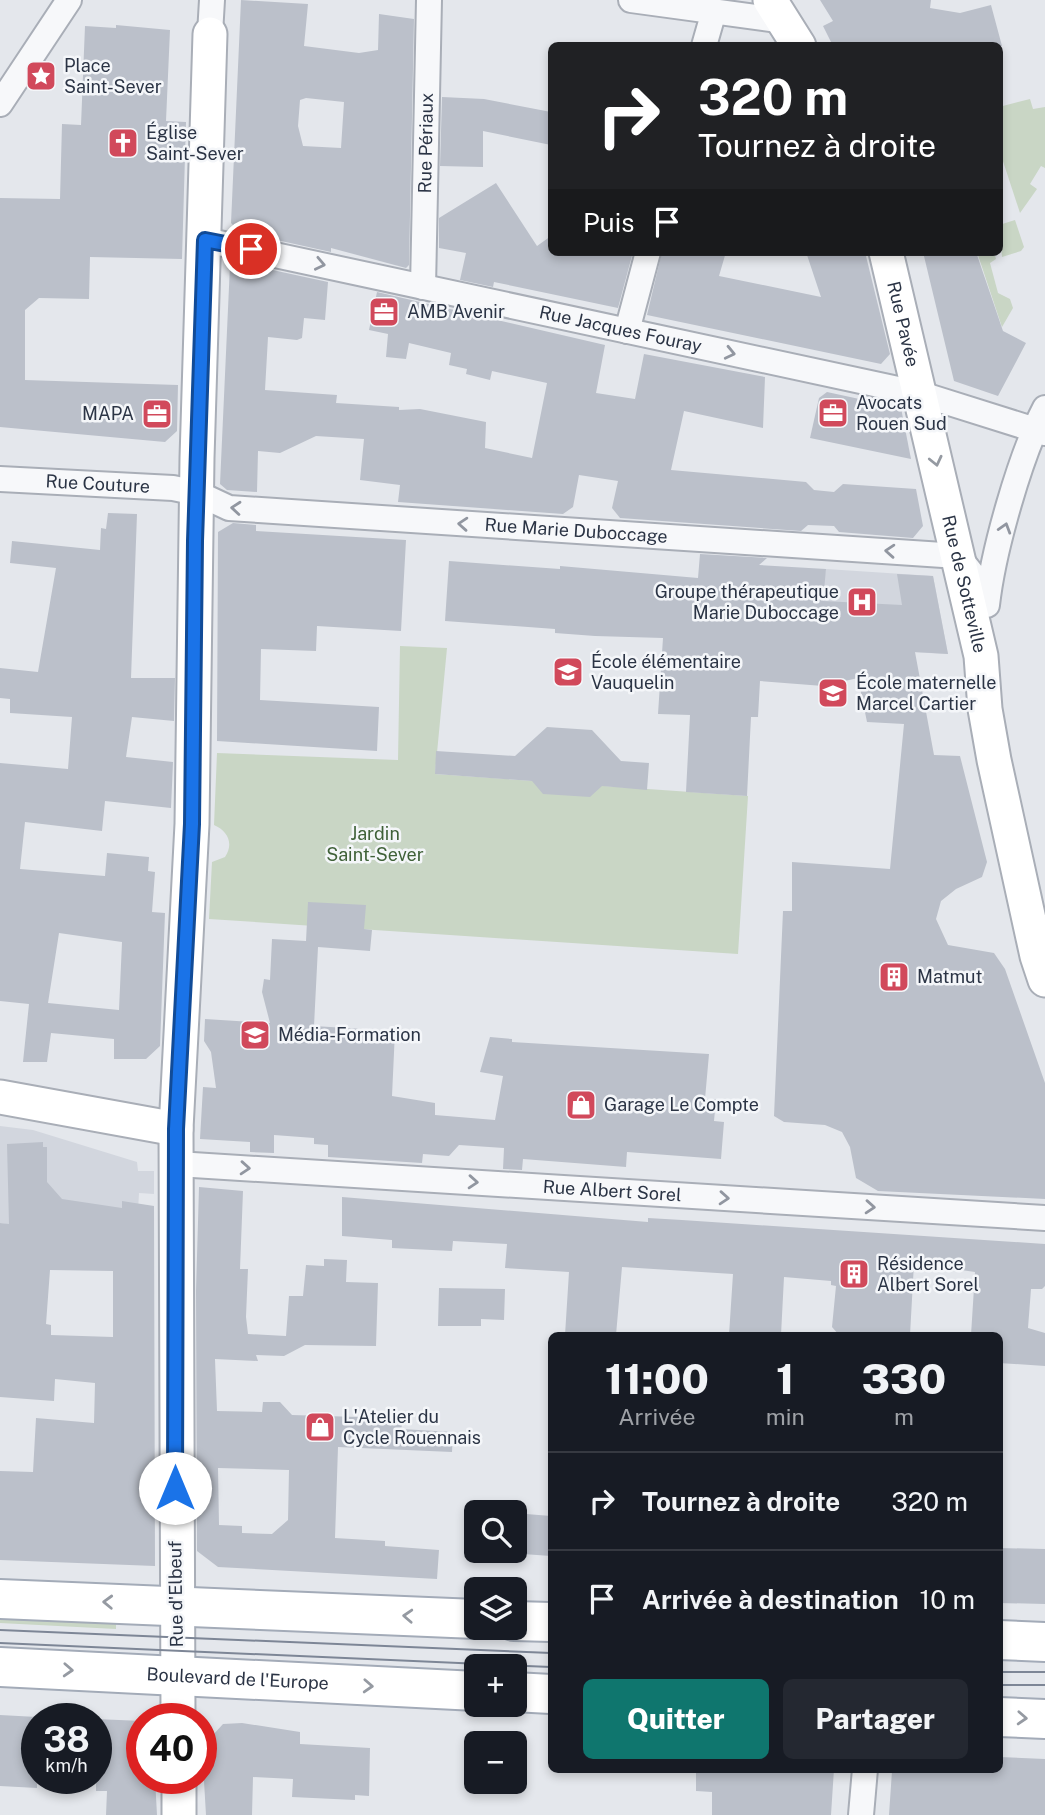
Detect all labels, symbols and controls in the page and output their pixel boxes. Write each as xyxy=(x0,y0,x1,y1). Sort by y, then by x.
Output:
place label: Place Saint-Sever xyxy=(64,55,162,97)
place icon: Place Saint-Sever xyxy=(24,59,58,93)
text: 320 m xyxy=(698,68,848,126)
icon: right xyxy=(583,70,674,161)
street label: Rue Périaux xyxy=(414,93,437,194)
place label: Église Saint-Sever xyxy=(146,121,244,164)
church icon: Église Saint-Sever xyxy=(106,126,140,160)
text: Tournez à droite xyxy=(698,127,936,164)
icon: arrive xyxy=(648,203,686,241)
text: Puis xyxy=(583,207,634,238)
pin xyxy=(221,219,281,279)
icon: arrive xyxy=(232,230,270,268)
one-way arrow xyxy=(314,256,326,271)
street label: Rue Pavée xyxy=(883,279,924,369)
office icon: AMB Avenir xyxy=(367,295,401,329)
place label: AMB Avenir xyxy=(407,301,505,322)
street label: Rue Jacques Fouray xyxy=(537,301,704,357)
one-way arrow xyxy=(724,345,736,360)
place label: Avocats Rouen Sud xyxy=(856,392,947,434)
office icon: Avocats Rouen Sud xyxy=(816,396,850,430)
office icon: MAPA xyxy=(140,397,174,431)
place label: MAPA xyxy=(82,403,134,424)
one-way arrow xyxy=(928,455,943,467)
street label: Rue Couture xyxy=(45,470,151,497)
one-way arrow xyxy=(230,501,242,516)
street label: Rue de Sotteville xyxy=(938,513,991,655)
street label: Rue Marie Duboccage xyxy=(484,514,668,547)
one-way arrow xyxy=(457,516,468,531)
one-way arrow xyxy=(996,522,1011,534)
one-way arrow xyxy=(884,544,895,559)
place label: Groupe thérapeutique Marie Duboccage xyxy=(655,581,839,623)
hospital icon: Groupe thérapeutique Marie Duboccage xyxy=(845,585,879,619)
place label: École élémentaire Vauquelin xyxy=(591,650,741,693)
school or university icon: École élémentaire Vauquelin xyxy=(551,655,585,689)
place label: École maternelle Marcel Cartier xyxy=(856,671,996,714)
school or university icon: École maternelle Marcel Cartier xyxy=(816,676,850,710)
park label: Jardin Saint-Sever xyxy=(326,823,424,865)
building icon: Matmut xyxy=(877,960,911,994)
place label: Matmut xyxy=(917,966,982,987)
school or university icon: Média-Formation xyxy=(238,1018,272,1052)
place label: Média-Formation xyxy=(278,1024,421,1045)
shop icon: Garage Le Compte xyxy=(564,1088,598,1122)
place label: Garage Le Compte xyxy=(604,1094,759,1115)
one-way arrow xyxy=(240,1160,251,1175)
one-way arrow xyxy=(467,1175,478,1190)
street label: Rue Albert Sorel xyxy=(542,1176,682,1205)
one-way arrow xyxy=(719,1190,730,1205)
one-way arrow xyxy=(865,1200,876,1215)
place label: Résidence Albert Sorel xyxy=(877,1253,979,1295)
building icon: Résidence Albert Sorel xyxy=(837,1257,871,1291)
text: 11:00 xyxy=(605,1354,709,1403)
text: 1 xyxy=(776,1354,794,1403)
text: 330 xyxy=(862,1354,946,1403)
text: Arrivée xyxy=(618,1403,696,1430)
text: min xyxy=(766,1403,805,1430)
text: m xyxy=(894,1403,914,1430)
place label: L'Atelier du Cycle Rouennais xyxy=(343,1406,481,1448)
shop icon: L'Atelier du Cycle Rouennais xyxy=(303,1410,337,1444)
position arrow xyxy=(138,1451,212,1525)
icon: right xyxy=(583,1482,621,1520)
text: Tournez à droite xyxy=(642,1486,840,1517)
text: 320 m xyxy=(891,1486,968,1517)
map controls xyxy=(464,1500,527,1794)
button: search xyxy=(464,1500,527,1563)
street label: Rue d'Elbeuf xyxy=(164,1541,187,1647)
button: layers xyxy=(464,1577,527,1640)
icon: arrive xyxy=(583,1580,621,1618)
text: Arrivée à destination xyxy=(642,1584,899,1615)
text: 10 m xyxy=(920,1584,975,1615)
one-way arrow xyxy=(103,1595,114,1610)
one-way arrow xyxy=(402,1609,413,1624)
button: + xyxy=(464,1654,527,1717)
one-way arrow xyxy=(63,1663,74,1678)
street label: Boulevard de l'Europe xyxy=(146,1663,329,1694)
one-way arrow xyxy=(362,1678,373,1693)
button: Quitter xyxy=(583,1679,769,1759)
button: Partager xyxy=(783,1679,968,1759)
speed limit sign: 40 xyxy=(126,1703,217,1794)
one-way arrow xyxy=(1017,1710,1028,1725)
text: 38 xyxy=(43,1719,90,1760)
button: − xyxy=(464,1731,527,1794)
text: km/h xyxy=(45,1755,88,1776)

